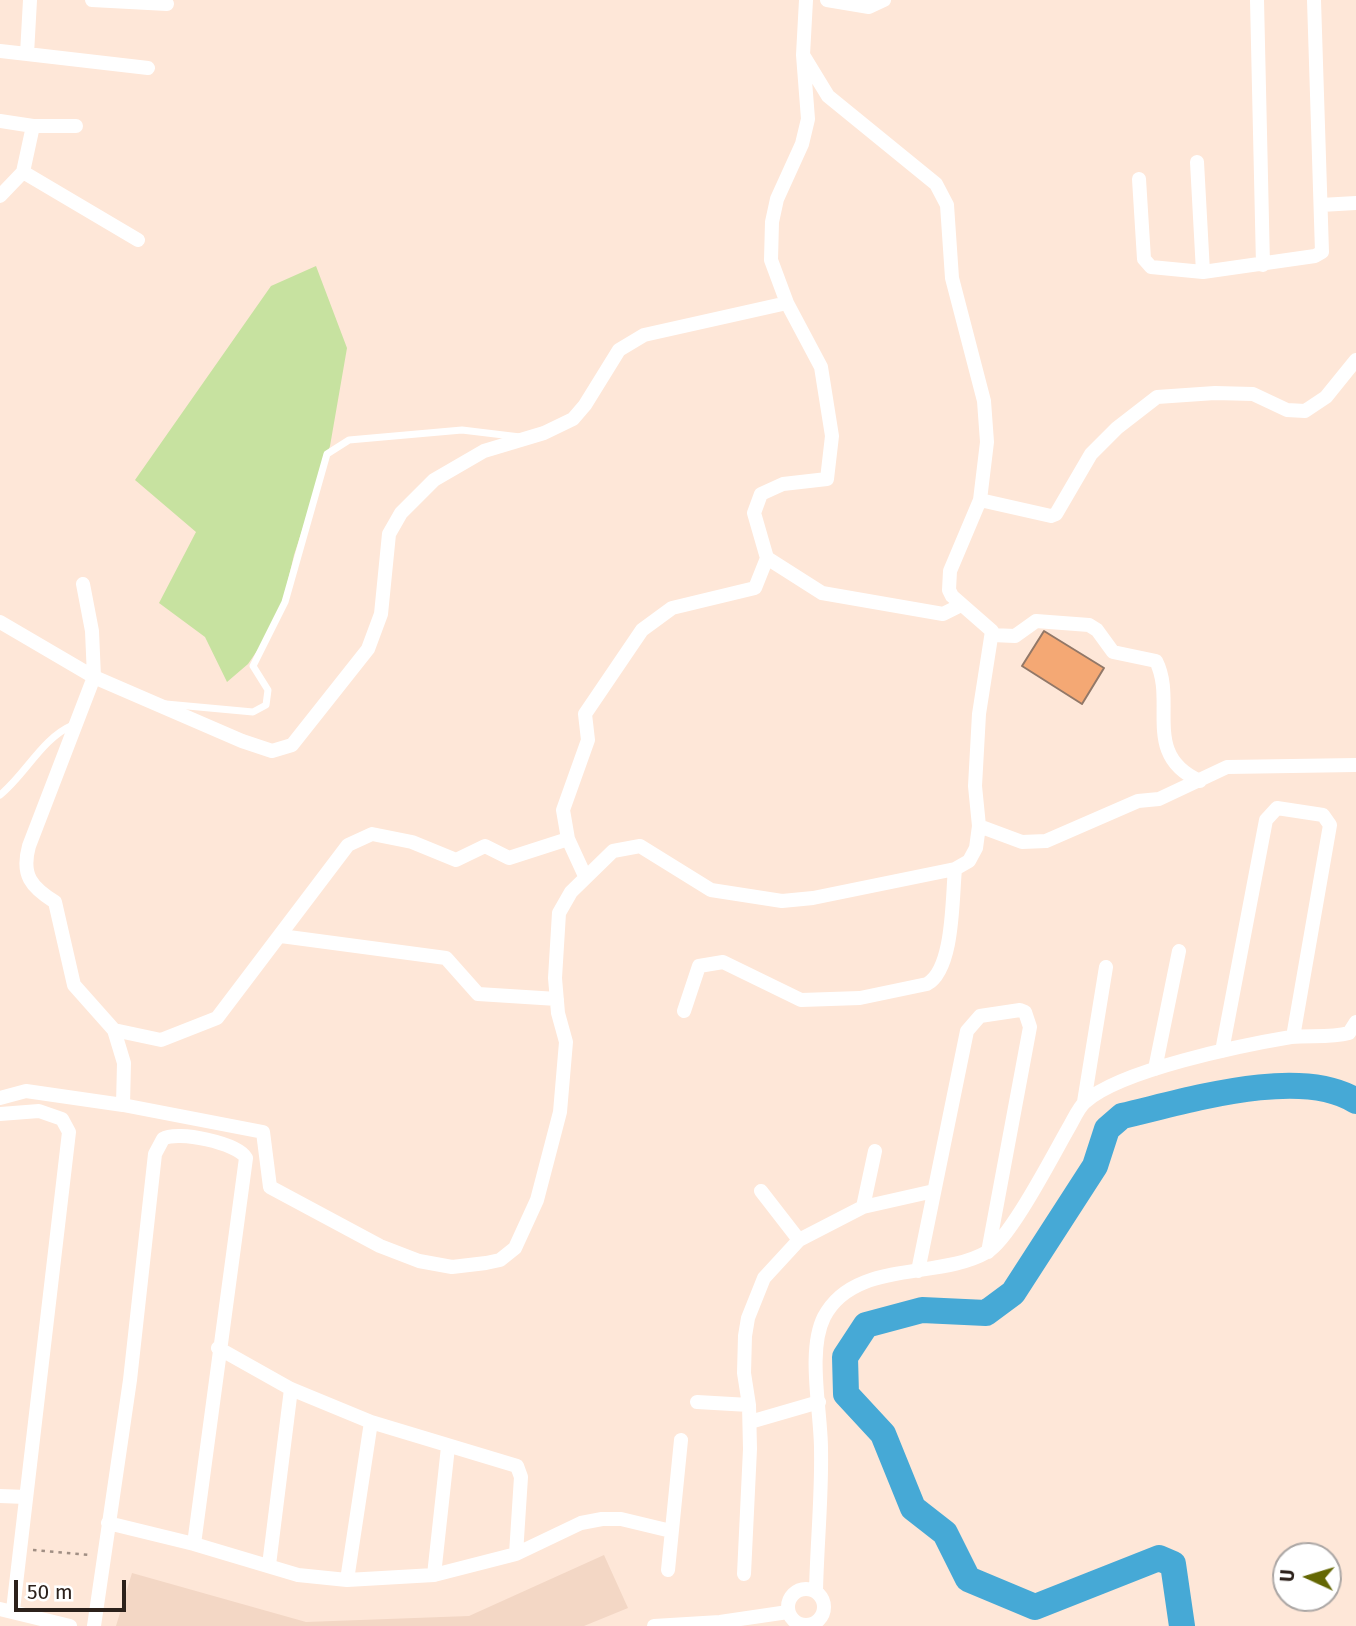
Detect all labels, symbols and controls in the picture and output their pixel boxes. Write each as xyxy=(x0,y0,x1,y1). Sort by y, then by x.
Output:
north arrow xyxy=(1272,1542,1342,1612)
scale bar xyxy=(18,1566,130,1610)
text: U xyxy=(1276,1569,1299,1583)
text: 50 m xyxy=(27,1579,73,1605)

